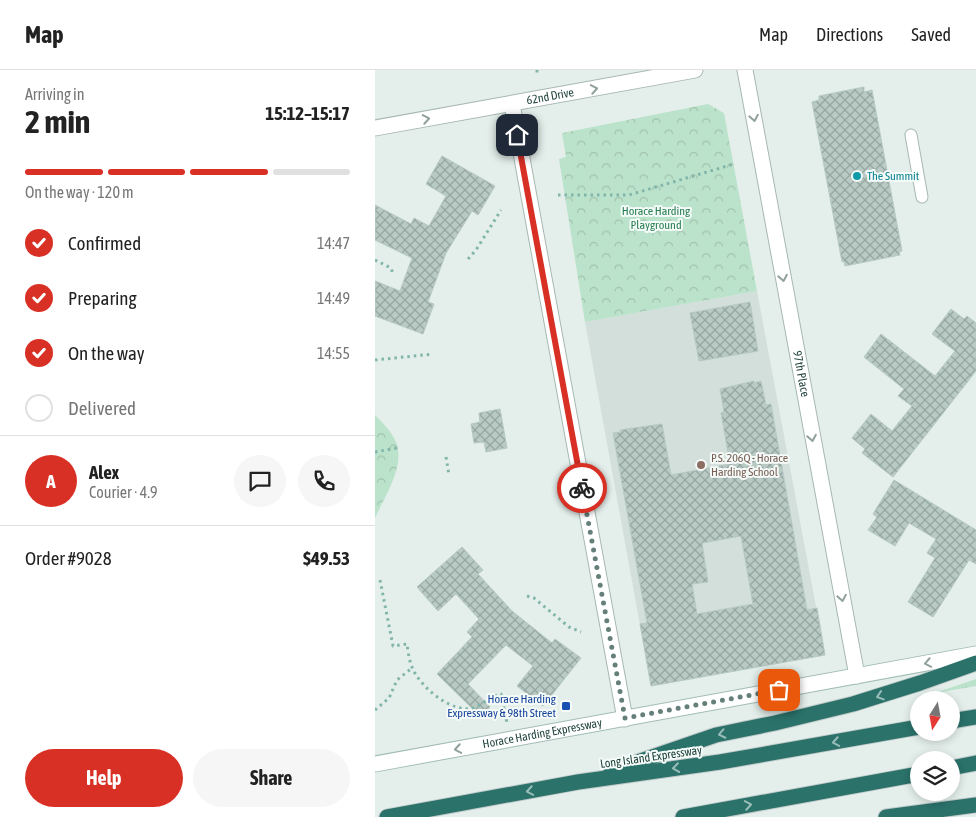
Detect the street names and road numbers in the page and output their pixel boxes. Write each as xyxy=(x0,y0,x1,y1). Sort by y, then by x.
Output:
street label: 62nd Drive xyxy=(525,85,575,107)
street label: 97th Place xyxy=(790,350,812,398)
street label: Horace Harding Expressway xyxy=(481,716,603,751)
street label: Long Island Expressway xyxy=(599,743,703,771)

